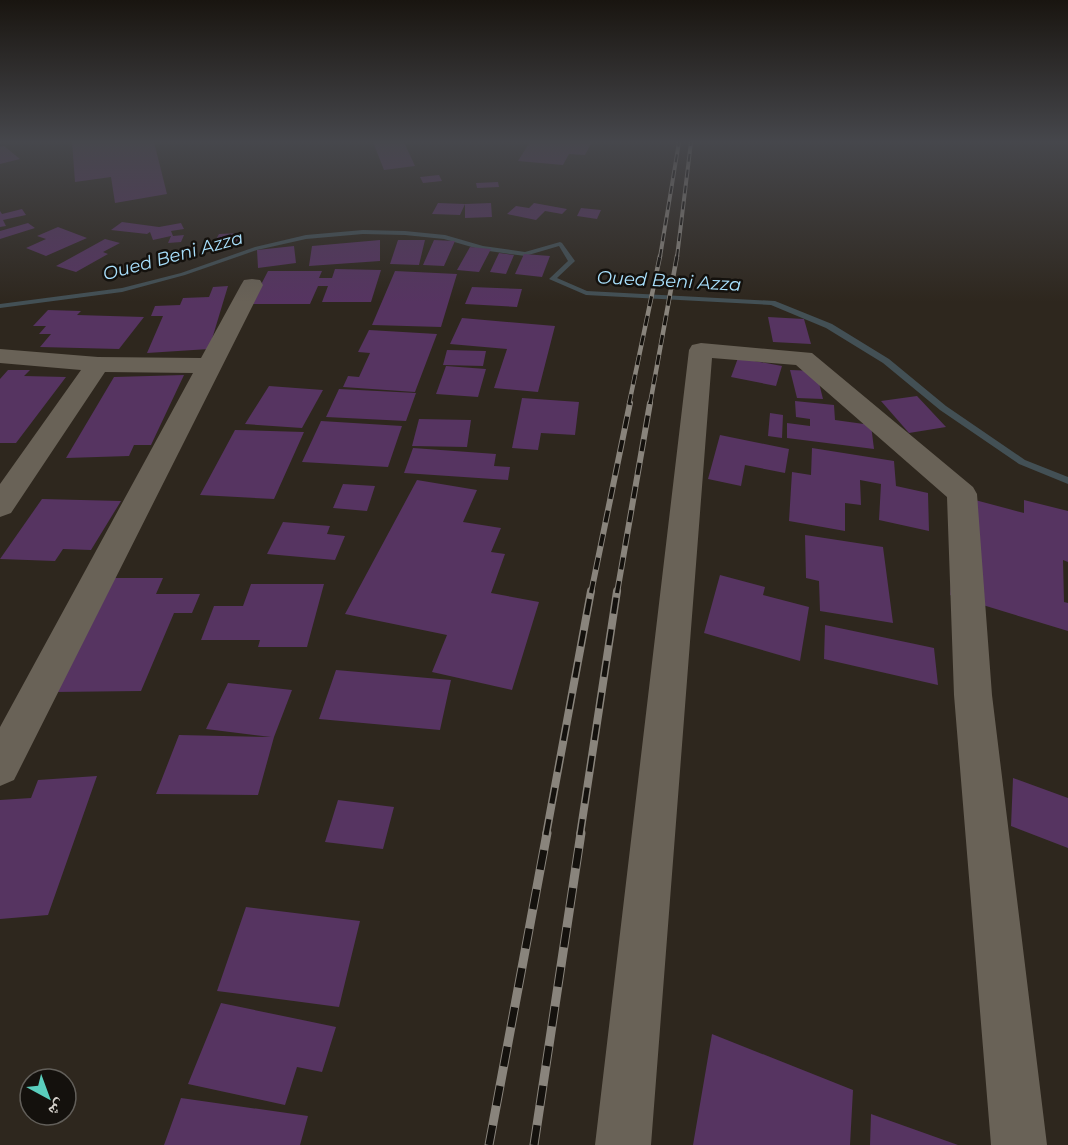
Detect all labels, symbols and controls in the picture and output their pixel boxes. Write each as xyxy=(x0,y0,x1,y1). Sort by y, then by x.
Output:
water label: Oued Beni Azza xyxy=(100,227,246,285)
water label: Oued Beni Azza xyxy=(596,266,742,296)
north arrow xyxy=(18,1067,78,1127)
text: ش xyxy=(45,1095,70,1121)

